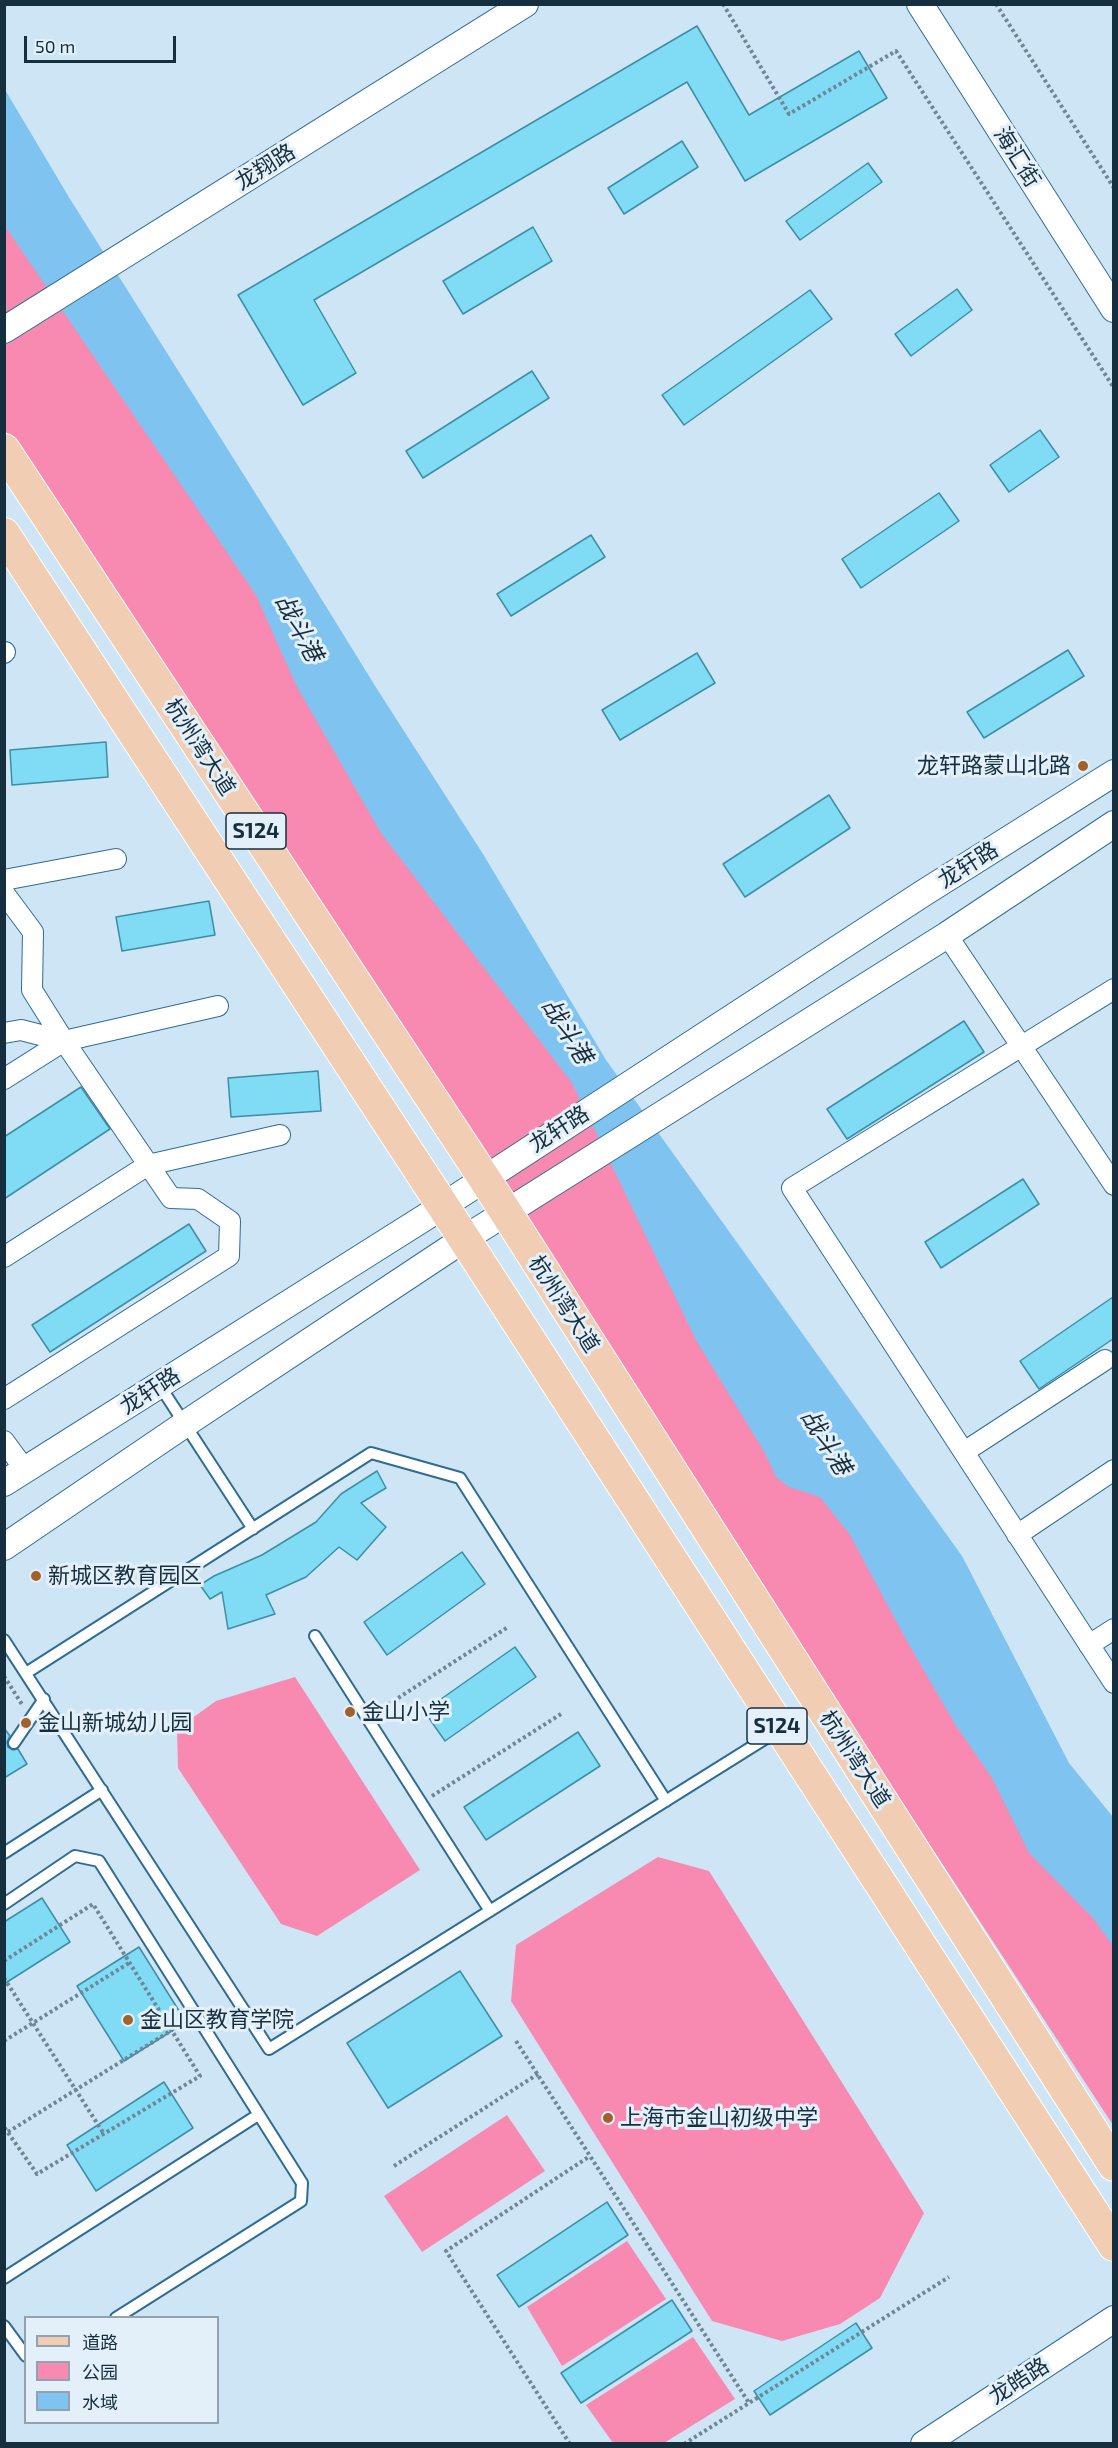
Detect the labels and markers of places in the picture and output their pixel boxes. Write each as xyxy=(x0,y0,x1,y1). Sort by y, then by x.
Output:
place label: 龙轩路蒙山北路 xyxy=(917,753,1071,779)
marker: 龙轩路蒙山北路 xyxy=(1076,759,1090,773)
place label: 新城区教育园区 xyxy=(48,1563,202,1589)
marker: 新城区教育园区 xyxy=(29,1569,43,1583)
place label: 金山小学 xyxy=(362,1699,450,1725)
marker: 金山小学 xyxy=(343,1705,357,1719)
place label: 金山新城幼儿园 xyxy=(38,1710,192,1736)
marker: 金山新城幼儿园 xyxy=(19,1716,33,1730)
place label: 金山区教育学院 xyxy=(140,2007,294,2033)
marker: 金山区教育学院 xyxy=(121,2013,135,2027)
place label: 上海市金山初级中学 xyxy=(620,2105,818,2131)
marker: 上海市金山初级中学 xyxy=(601,2111,615,2125)

